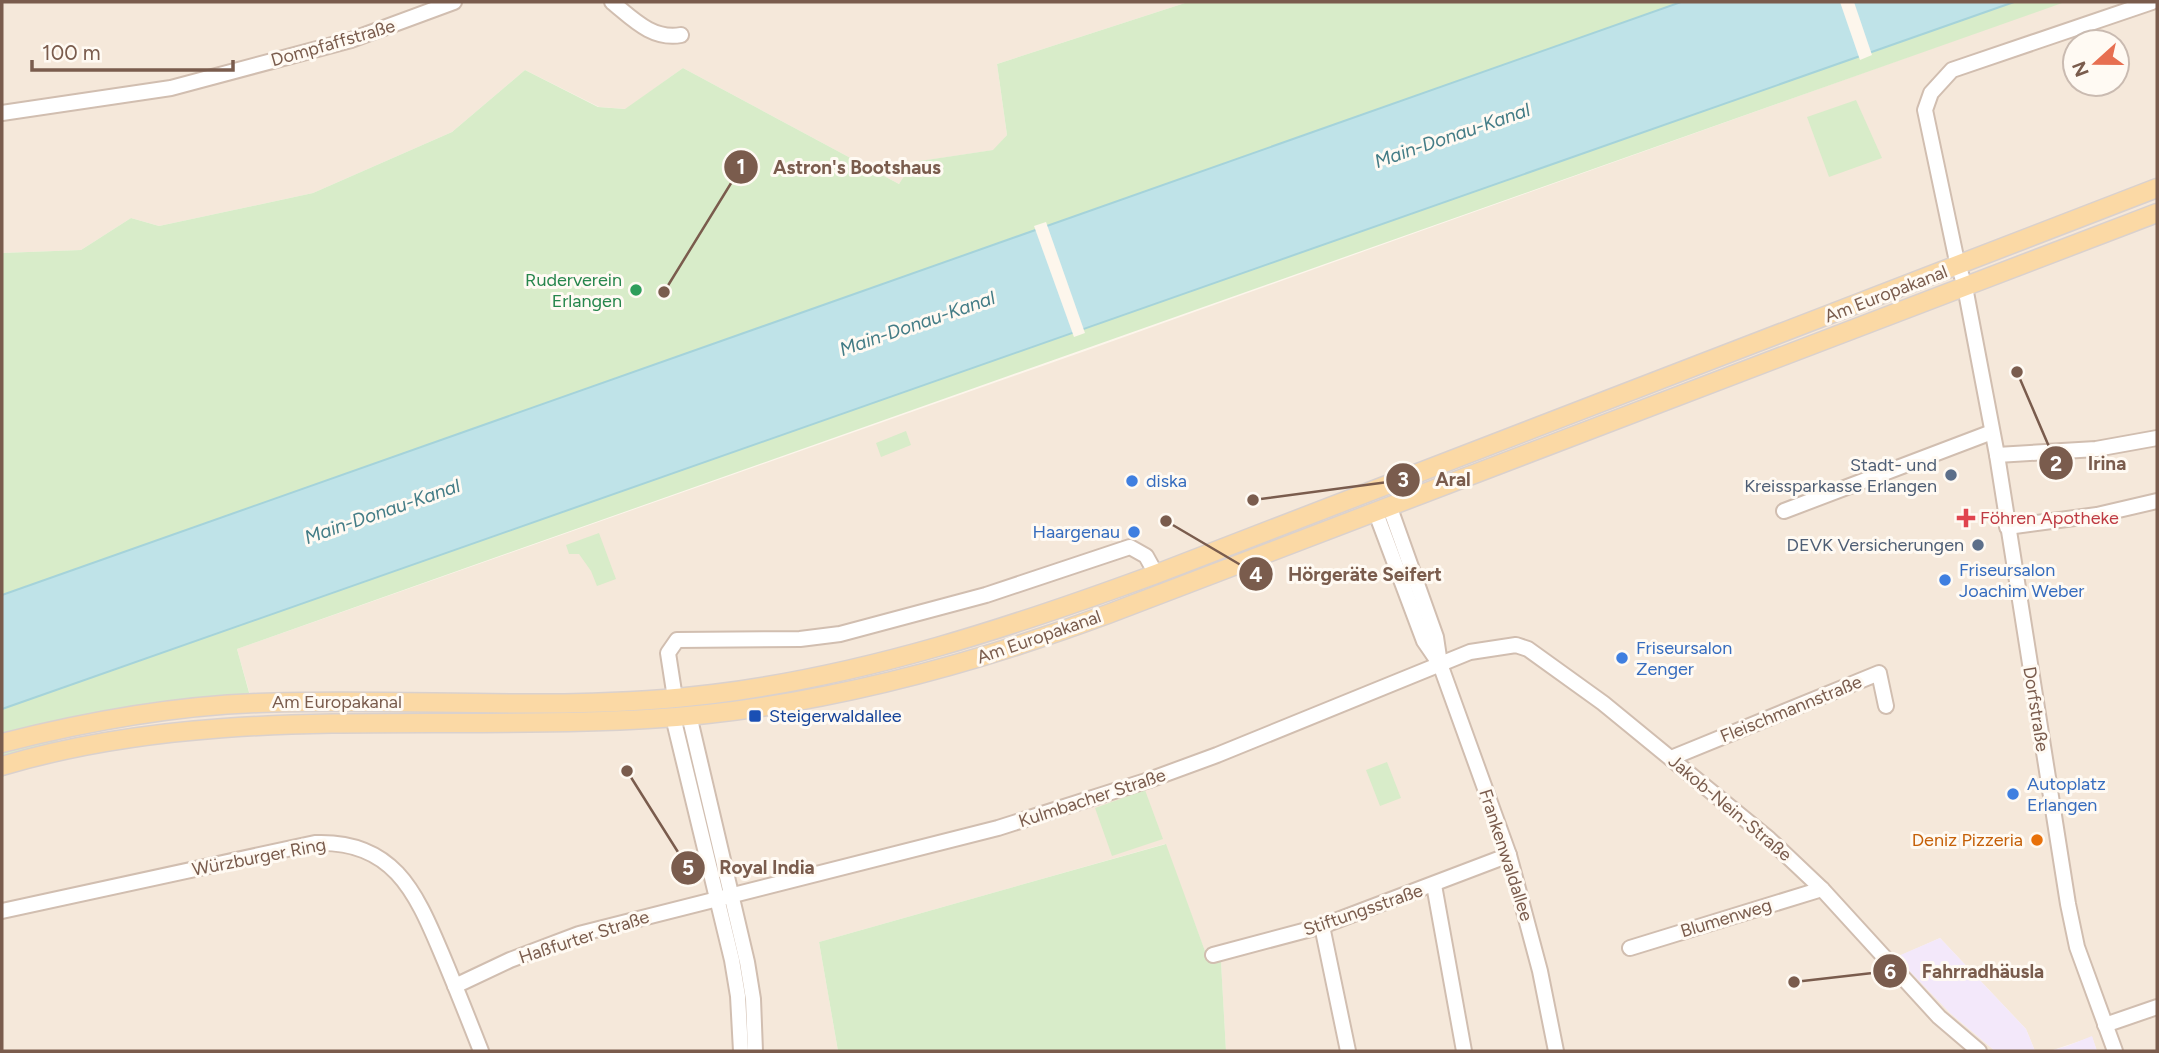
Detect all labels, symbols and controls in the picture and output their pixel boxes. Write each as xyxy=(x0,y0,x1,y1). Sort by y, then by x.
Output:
street label: Dompfaffstraße xyxy=(268,15,398,71)
scale bar xyxy=(32,28,233,72)
north arrow xyxy=(2061,28,2131,98)
text: 100 m xyxy=(42,40,101,65)
text: N xyxy=(2067,58,2094,80)
water label: Main-Donau-Kanal xyxy=(1371,98,1534,173)
callout: Astron's Bootshaus xyxy=(724,147,954,187)
text: 1 xyxy=(737,154,745,179)
text: Astron's Bootshaus xyxy=(773,156,941,179)
street label: Am Europakanal xyxy=(1821,260,1951,328)
place label: Ruderverein Erlangen xyxy=(525,269,622,312)
marker: Ruderverein Erlangen xyxy=(628,282,644,298)
water label: Main-Donau-Kanal xyxy=(836,286,999,361)
callout: Irina xyxy=(2039,443,2140,483)
text: 2 xyxy=(2050,451,2062,476)
text: Irina xyxy=(2088,452,2126,475)
place label: Stadt- und Kreissparkasse Erlangen xyxy=(1744,454,1937,497)
callout: Aral xyxy=(1386,460,1484,500)
text: 3 xyxy=(1397,467,1409,492)
marker: Stadt- und Kreissparkasse Erlangen xyxy=(1943,467,1959,483)
text: Aral xyxy=(1435,468,1471,491)
place label: diska xyxy=(1146,470,1187,492)
marker: diska xyxy=(1124,473,1140,489)
water label: Main-Donau-Kanal xyxy=(301,474,464,549)
place label: Föhren Apotheke xyxy=(1980,507,2119,529)
marker: Föhren Apotheke xyxy=(1958,510,1974,526)
place label: Haargenau xyxy=(1032,521,1120,543)
marker: Haargenau xyxy=(1126,524,1142,540)
place label: DEVK Versicherungen xyxy=(1787,534,1964,556)
marker: DEVK Versicherungen xyxy=(1970,537,1986,553)
callout: Hörgeräte Seifert xyxy=(1239,554,1456,594)
place label: Friseursalon Joachim Weber xyxy=(1959,559,2084,602)
text: 4 xyxy=(1249,562,1263,587)
text: Hörgeräte Seifert xyxy=(1288,563,1442,586)
marker: Friseursalon Joachim Weber xyxy=(1937,572,1953,588)
street label: Am Europakanal xyxy=(974,605,1104,669)
place label: Friseursalon Zenger xyxy=(1636,637,1732,680)
marker: Friseursalon Zenger xyxy=(1614,650,1630,666)
street label: Dorfstraße xyxy=(2018,665,2054,753)
street label: Fleischmannstraße xyxy=(1717,670,1865,747)
street label: Am Europakanal xyxy=(272,691,402,713)
place label: Steigerwaldallee xyxy=(769,705,902,727)
marker: Steigerwaldallee xyxy=(747,708,763,724)
street label: Jakob-Nein-Straße xyxy=(1664,750,1796,866)
street label: Kulmbacher Straße xyxy=(1016,764,1168,832)
place label: Autoplatz Erlangen xyxy=(2027,773,2106,816)
street label: Frankenwaldallee xyxy=(1474,786,1538,924)
marker: Autoplatz Erlangen xyxy=(2005,786,2021,802)
place label: Deniz Pizzeria xyxy=(1912,829,2023,851)
marker: Deniz Pizzeria xyxy=(2029,832,2045,848)
street label: Würzburger Ring xyxy=(190,833,328,881)
callout: Royal India xyxy=(671,848,829,888)
text: 5 xyxy=(682,855,694,880)
text: Royal India xyxy=(719,856,815,879)
street label: Stiftungsstraße xyxy=(1300,879,1426,941)
street label: Blumenweg xyxy=(1678,894,1774,942)
street label: Haßfurter Straße xyxy=(516,905,652,968)
callout: Fahrradhäusla xyxy=(1873,951,2058,991)
text: 6 xyxy=(1884,959,1896,984)
text: Fahrradhäusla xyxy=(1922,960,2044,983)

